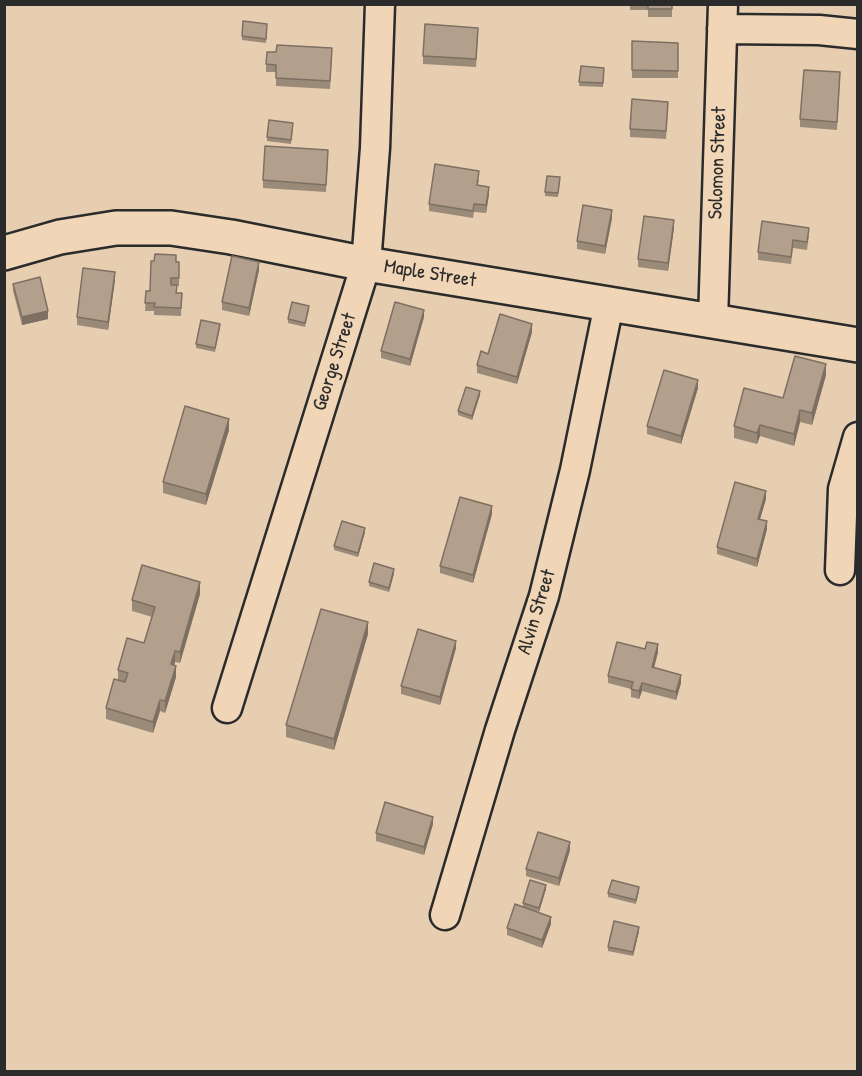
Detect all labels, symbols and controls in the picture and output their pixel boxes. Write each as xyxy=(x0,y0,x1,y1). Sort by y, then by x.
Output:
street label: Solomon Street xyxy=(704,106,732,220)
street label: Maple Street xyxy=(382,255,478,293)
street label: George Street xyxy=(308,310,362,414)
street label: Alvin Street xyxy=(513,567,561,657)

